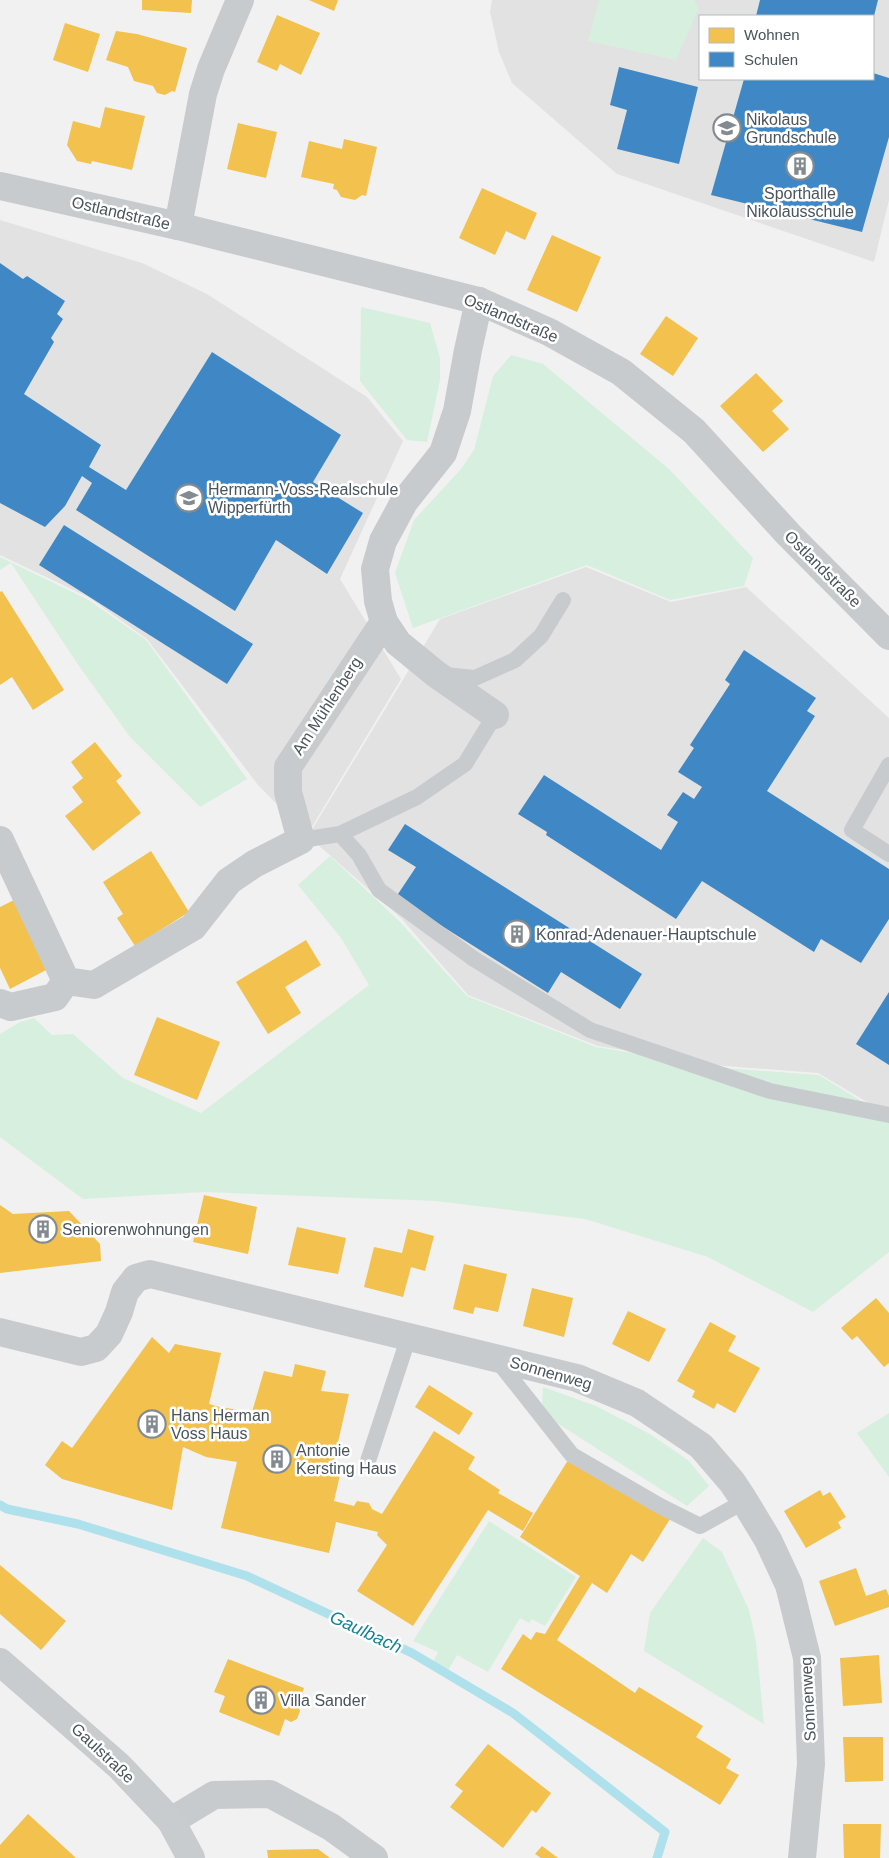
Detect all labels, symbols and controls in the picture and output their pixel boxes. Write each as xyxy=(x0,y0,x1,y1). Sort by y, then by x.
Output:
legend xyxy=(699,15,874,80)
text: Wohnen xyxy=(744,26,800,43)
text: Schulen xyxy=(744,51,798,68)
place label: Nikolaus Grundschule xyxy=(746,111,837,146)
school or university icon: Nikolaus Grundschule xyxy=(712,113,742,143)
building icon: Sporthalle Nikolausschule xyxy=(785,151,815,181)
place label: Sporthalle Nikolausschule xyxy=(746,185,854,220)
street label: Ostlandstraße xyxy=(70,193,172,233)
street label: Ostlandstraße xyxy=(461,291,561,345)
place label: Hermann-Voss-Realschule Wipperfürth xyxy=(208,481,398,516)
school or university icon: Hermann-Voss-Realschule Wipperfürth xyxy=(174,483,204,513)
street label: Ostlandstraße xyxy=(781,527,865,611)
street label: Am Mühlenberg xyxy=(289,654,365,758)
building icon: Konrad-Adenauer-Hauptschule xyxy=(502,919,532,949)
place label: Konrad-Adenauer-Hauptschule xyxy=(536,926,757,943)
building icon: Seniorenwohnungen xyxy=(28,1214,58,1244)
place label: Seniorenwohnungen xyxy=(62,1221,209,1238)
street label: Sonnenweg xyxy=(508,1353,594,1393)
place label: Hans Herman Voss Haus xyxy=(171,1407,270,1442)
building icon: Hans Herman Voss Haus xyxy=(137,1409,167,1439)
place label: Antonie Kersting Haus xyxy=(296,1442,397,1477)
building icon: Antonie Kersting Haus xyxy=(262,1444,292,1474)
water label: Gaulbach xyxy=(327,1607,405,1657)
street label: Sonnenweg xyxy=(797,1656,819,1742)
building icon: Villa Sander xyxy=(246,1685,276,1715)
place label: Villa Sander xyxy=(280,1692,367,1709)
street label: Gaulstraße xyxy=(68,1720,138,1786)

